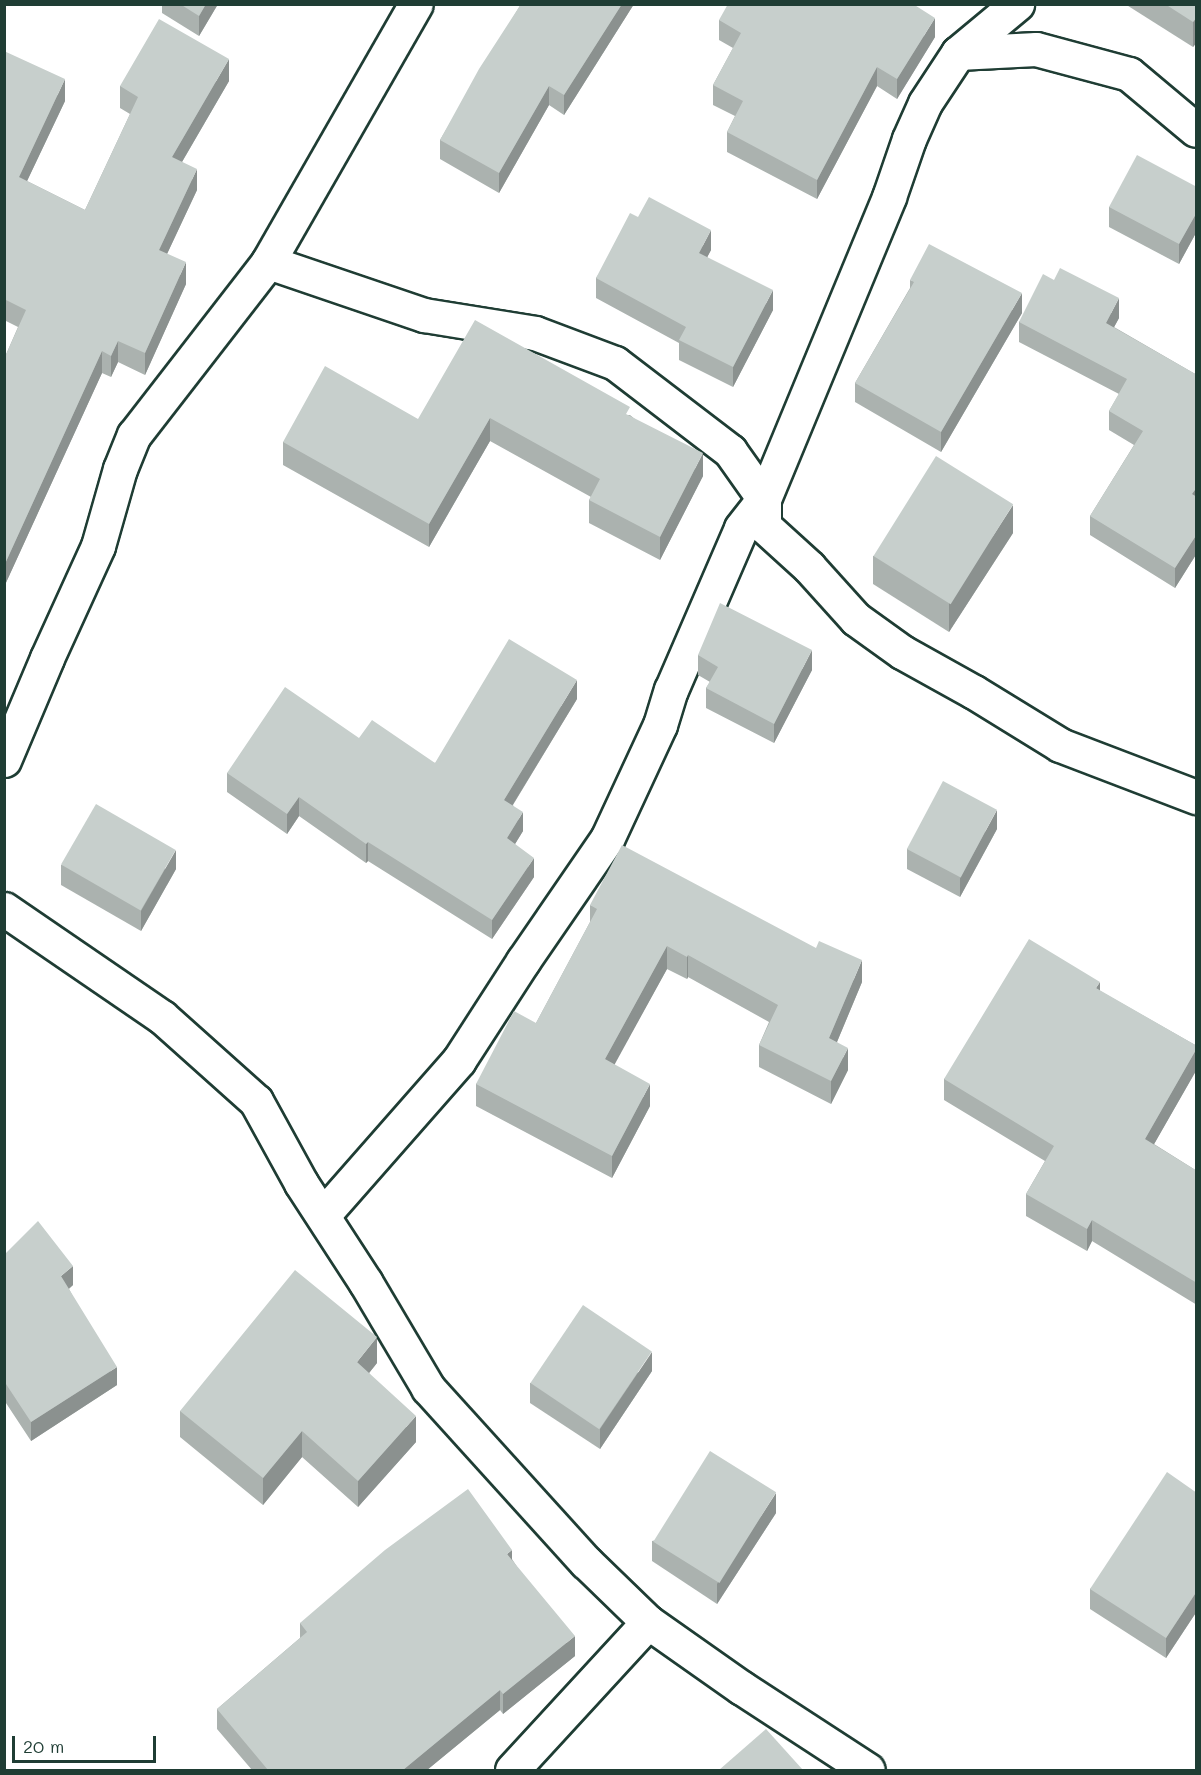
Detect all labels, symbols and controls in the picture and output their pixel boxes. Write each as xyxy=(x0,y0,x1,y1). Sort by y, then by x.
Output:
scale bar xyxy=(15,1724,159,1762)
text: 20 m xyxy=(23,1734,64,1758)

